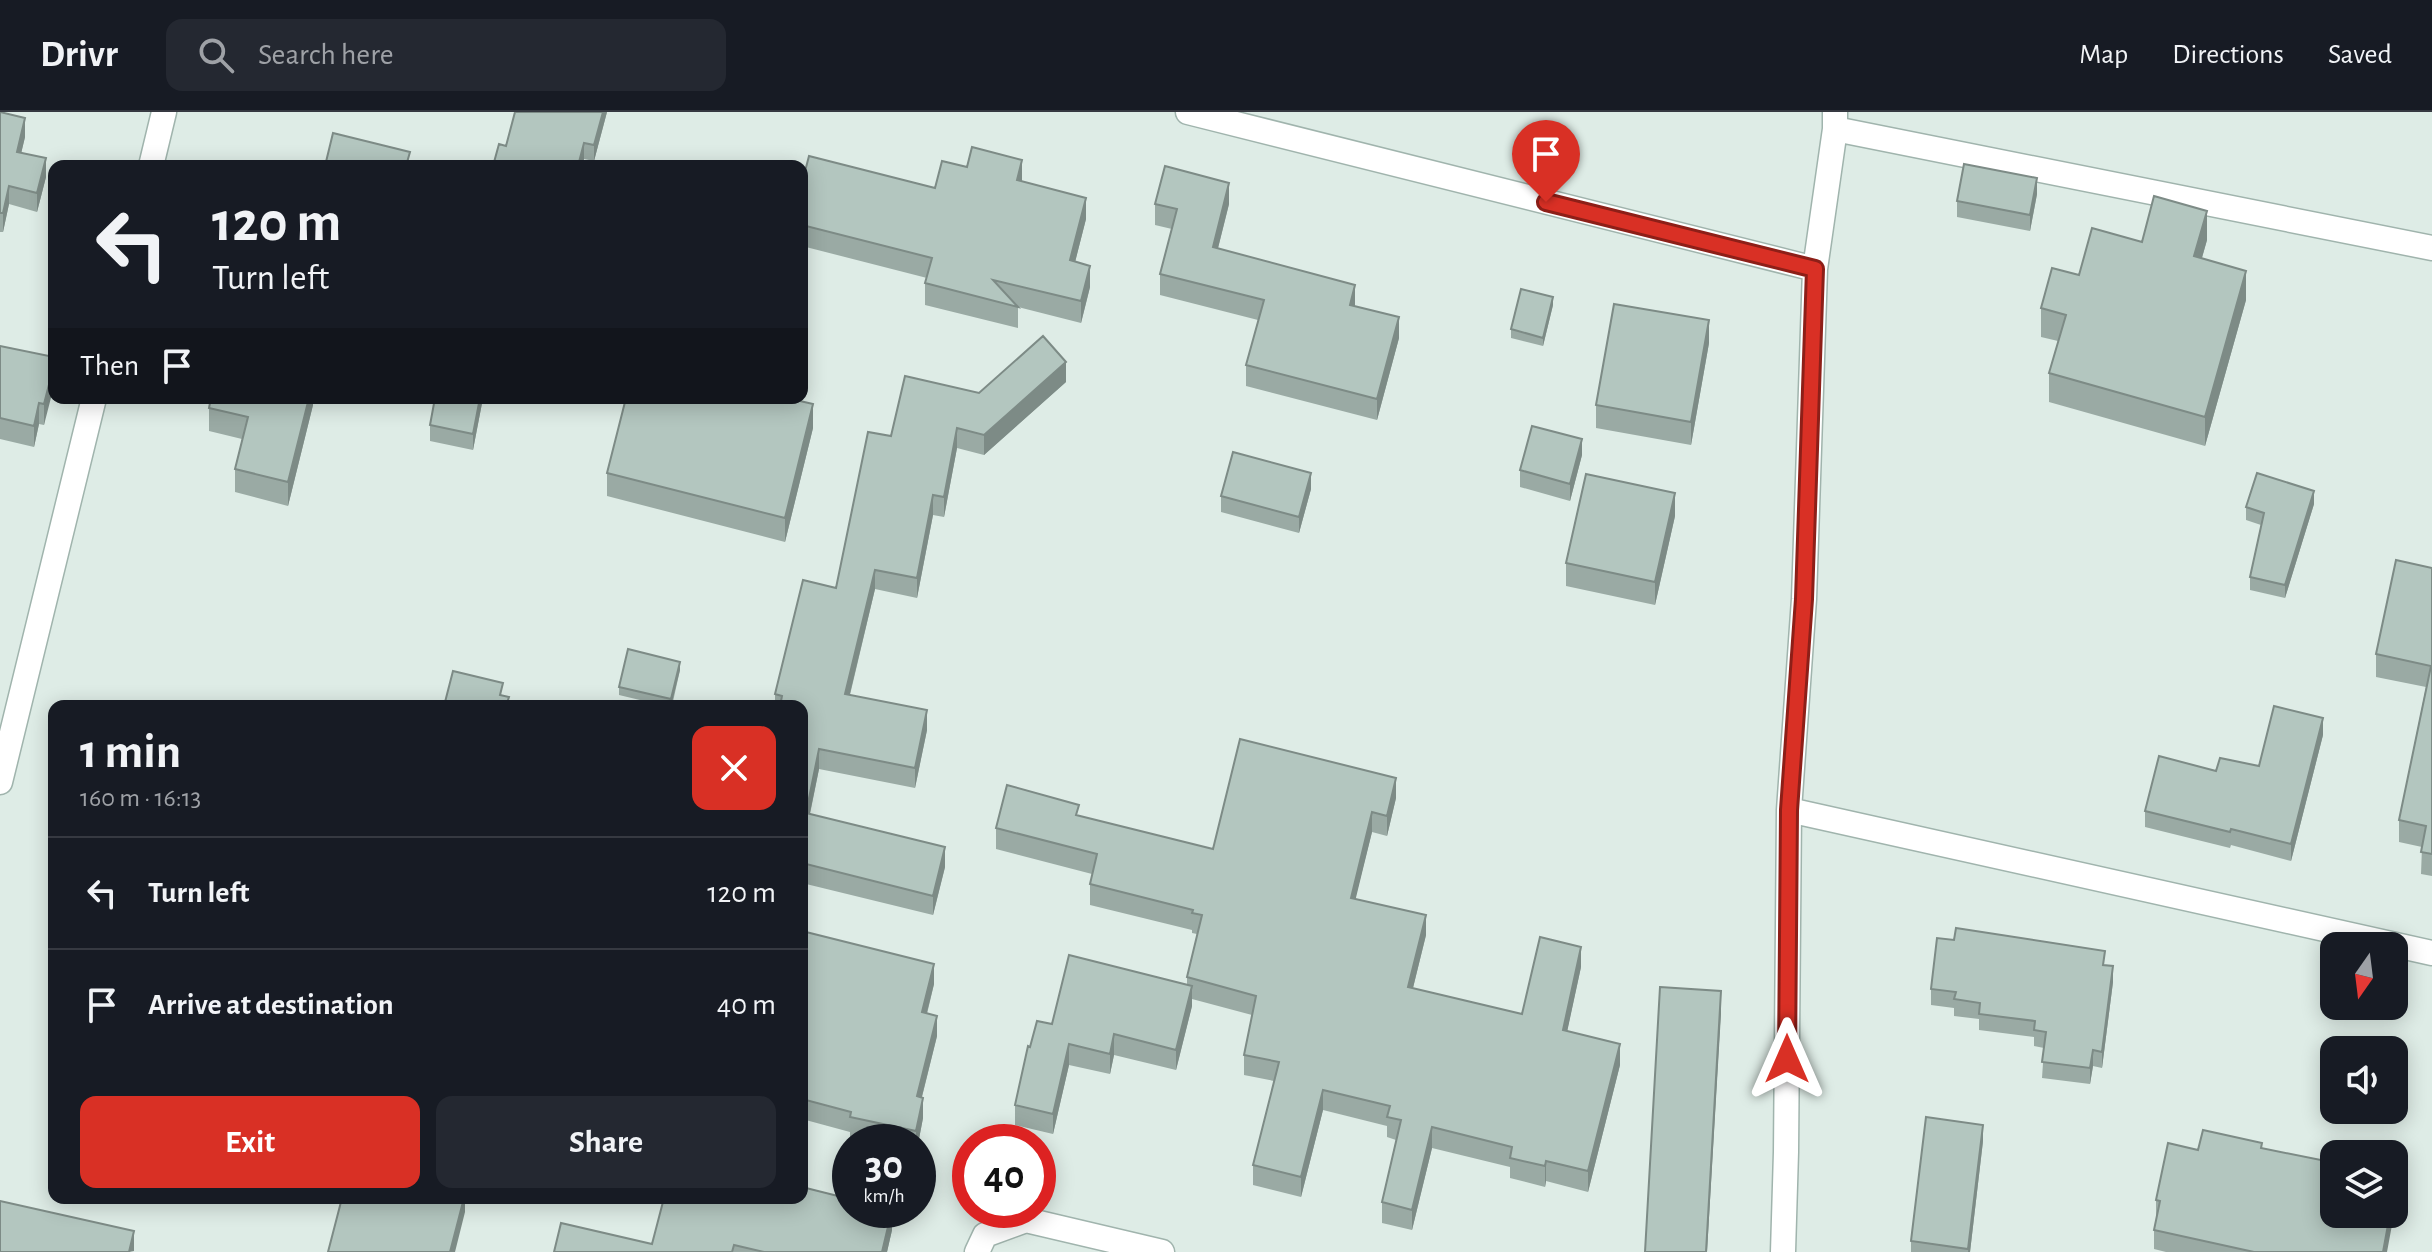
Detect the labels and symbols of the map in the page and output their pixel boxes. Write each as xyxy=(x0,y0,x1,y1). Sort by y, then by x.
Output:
pin xyxy=(1512,120,1580,202)
north arrow xyxy=(2320,932,2408,1020)
position arrow xyxy=(1745,1017,1829,1101)
speed limit sign: 40 xyxy=(952,1124,1056,1228)

